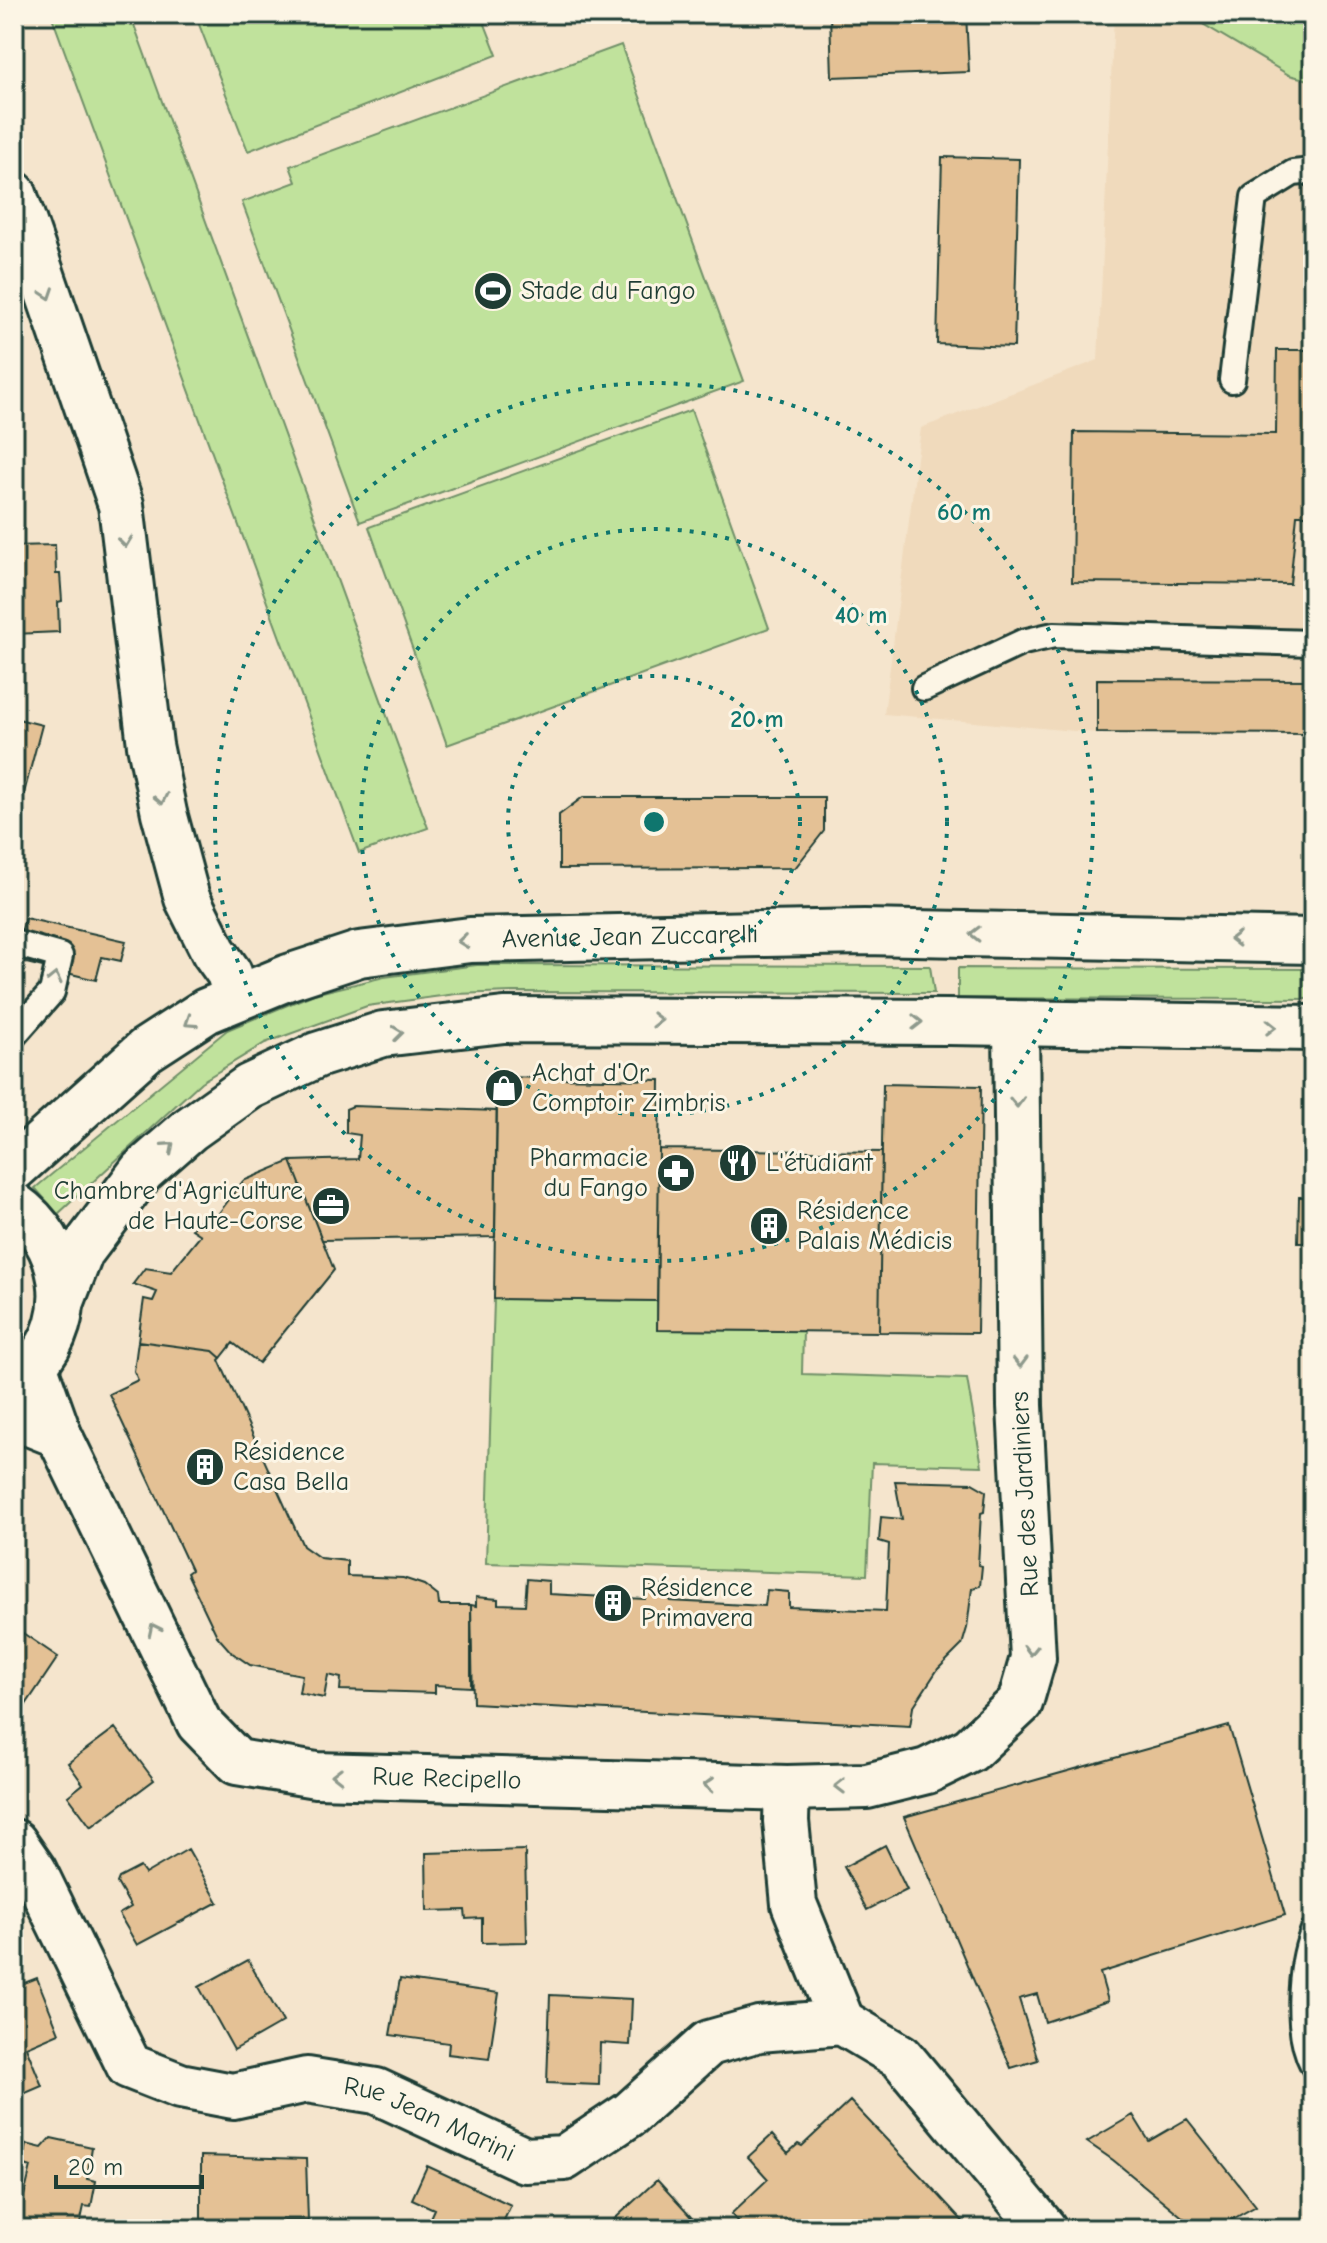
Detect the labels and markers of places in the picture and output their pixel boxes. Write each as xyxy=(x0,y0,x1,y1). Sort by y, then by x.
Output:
sports icon: Stade du Fango xyxy=(472,270,514,312)
place label: Stade du Fango xyxy=(521,276,696,306)
centre of rings xyxy=(640,808,668,836)
place label: Achat d'Or Comptoir Zimbris xyxy=(532,1058,726,1118)
shop icon: Achat d'Or Comptoir Zimbris xyxy=(483,1067,525,1109)
restaurant icon: L'étudiant xyxy=(717,1142,759,1184)
place label: Pharmacie du Fango xyxy=(529,1143,648,1203)
place label: L'étudiant xyxy=(766,1148,874,1178)
pharmacy icon: Pharmacie du Fango xyxy=(655,1152,697,1194)
place label: Chambre d'Agriculture de Haute-Corse xyxy=(54,1176,303,1236)
office icon: Chambre d'Agriculture de Haute-Corse xyxy=(310,1185,352,1227)
place label: Résidence Palais Médicis xyxy=(797,1196,952,1256)
building icon: Résidence Palais Médicis xyxy=(748,1205,790,1247)
place label: Résidence Casa Bella xyxy=(233,1437,349,1497)
building icon: Résidence Casa Bella xyxy=(184,1446,226,1488)
place label: Résidence Primavera xyxy=(641,1573,753,1633)
building icon: Résidence Primavera xyxy=(592,1582,634,1624)

